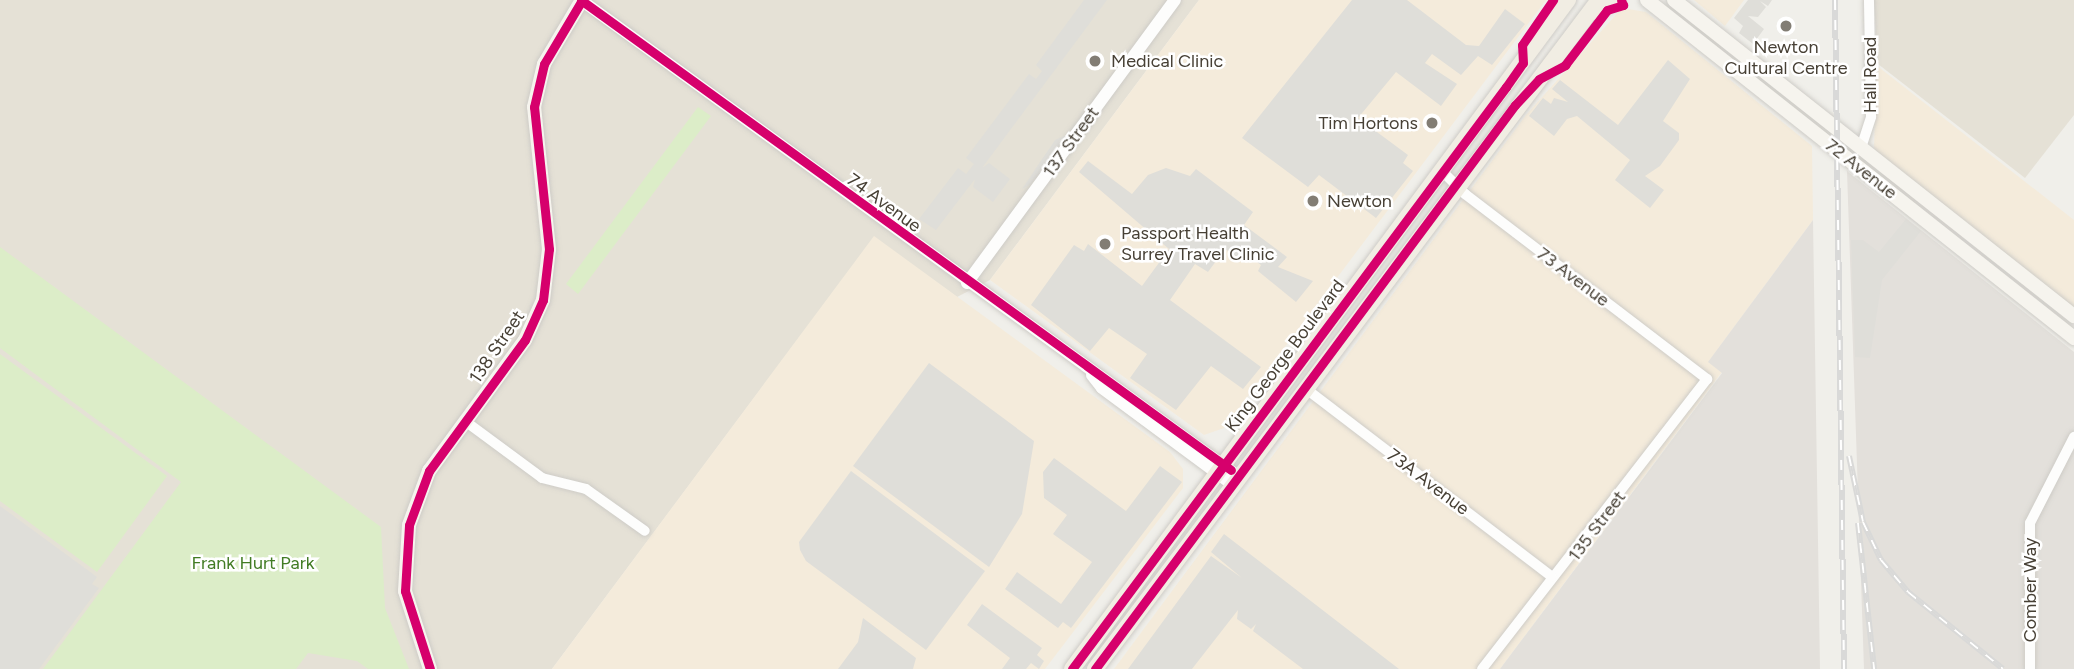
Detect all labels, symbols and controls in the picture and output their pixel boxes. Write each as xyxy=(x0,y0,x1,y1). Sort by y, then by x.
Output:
marker: Newton Cultural Centre xyxy=(1778,18,1794,34)
place label: Newton Cultural Centre xyxy=(1724,37,1848,80)
street label: Hall Road xyxy=(1859,37,1881,113)
place label: Medical Clinic xyxy=(1111,50,1223,72)
marker: Medical Clinic xyxy=(1085,51,1105,71)
street label: 137 Street xyxy=(1038,103,1104,181)
place label: Tim Hortons xyxy=(1318,112,1418,134)
marker: Tim Hortons xyxy=(1424,115,1440,131)
street label: 72 Avenue xyxy=(1821,134,1901,204)
street label: 74 Avenue xyxy=(843,169,925,237)
place label: Newton xyxy=(1327,190,1392,212)
marker: Newton xyxy=(1305,193,1321,209)
place label: Passport Health Surrey Travel Clinic xyxy=(1121,223,1274,266)
marker: Passport Health Surrey Travel Clinic xyxy=(1095,234,1115,254)
street label: 73 Avenue xyxy=(1533,243,1613,311)
street label: King George Boulevard xyxy=(1221,276,1349,436)
street label: 138 Street xyxy=(465,307,529,387)
street label: 73A Avenue xyxy=(1383,444,1473,520)
street label: 135 Street xyxy=(1564,487,1630,565)
street label: Comber Way xyxy=(2019,538,2041,642)
park label: Frank Hurt Park xyxy=(191,552,315,574)

